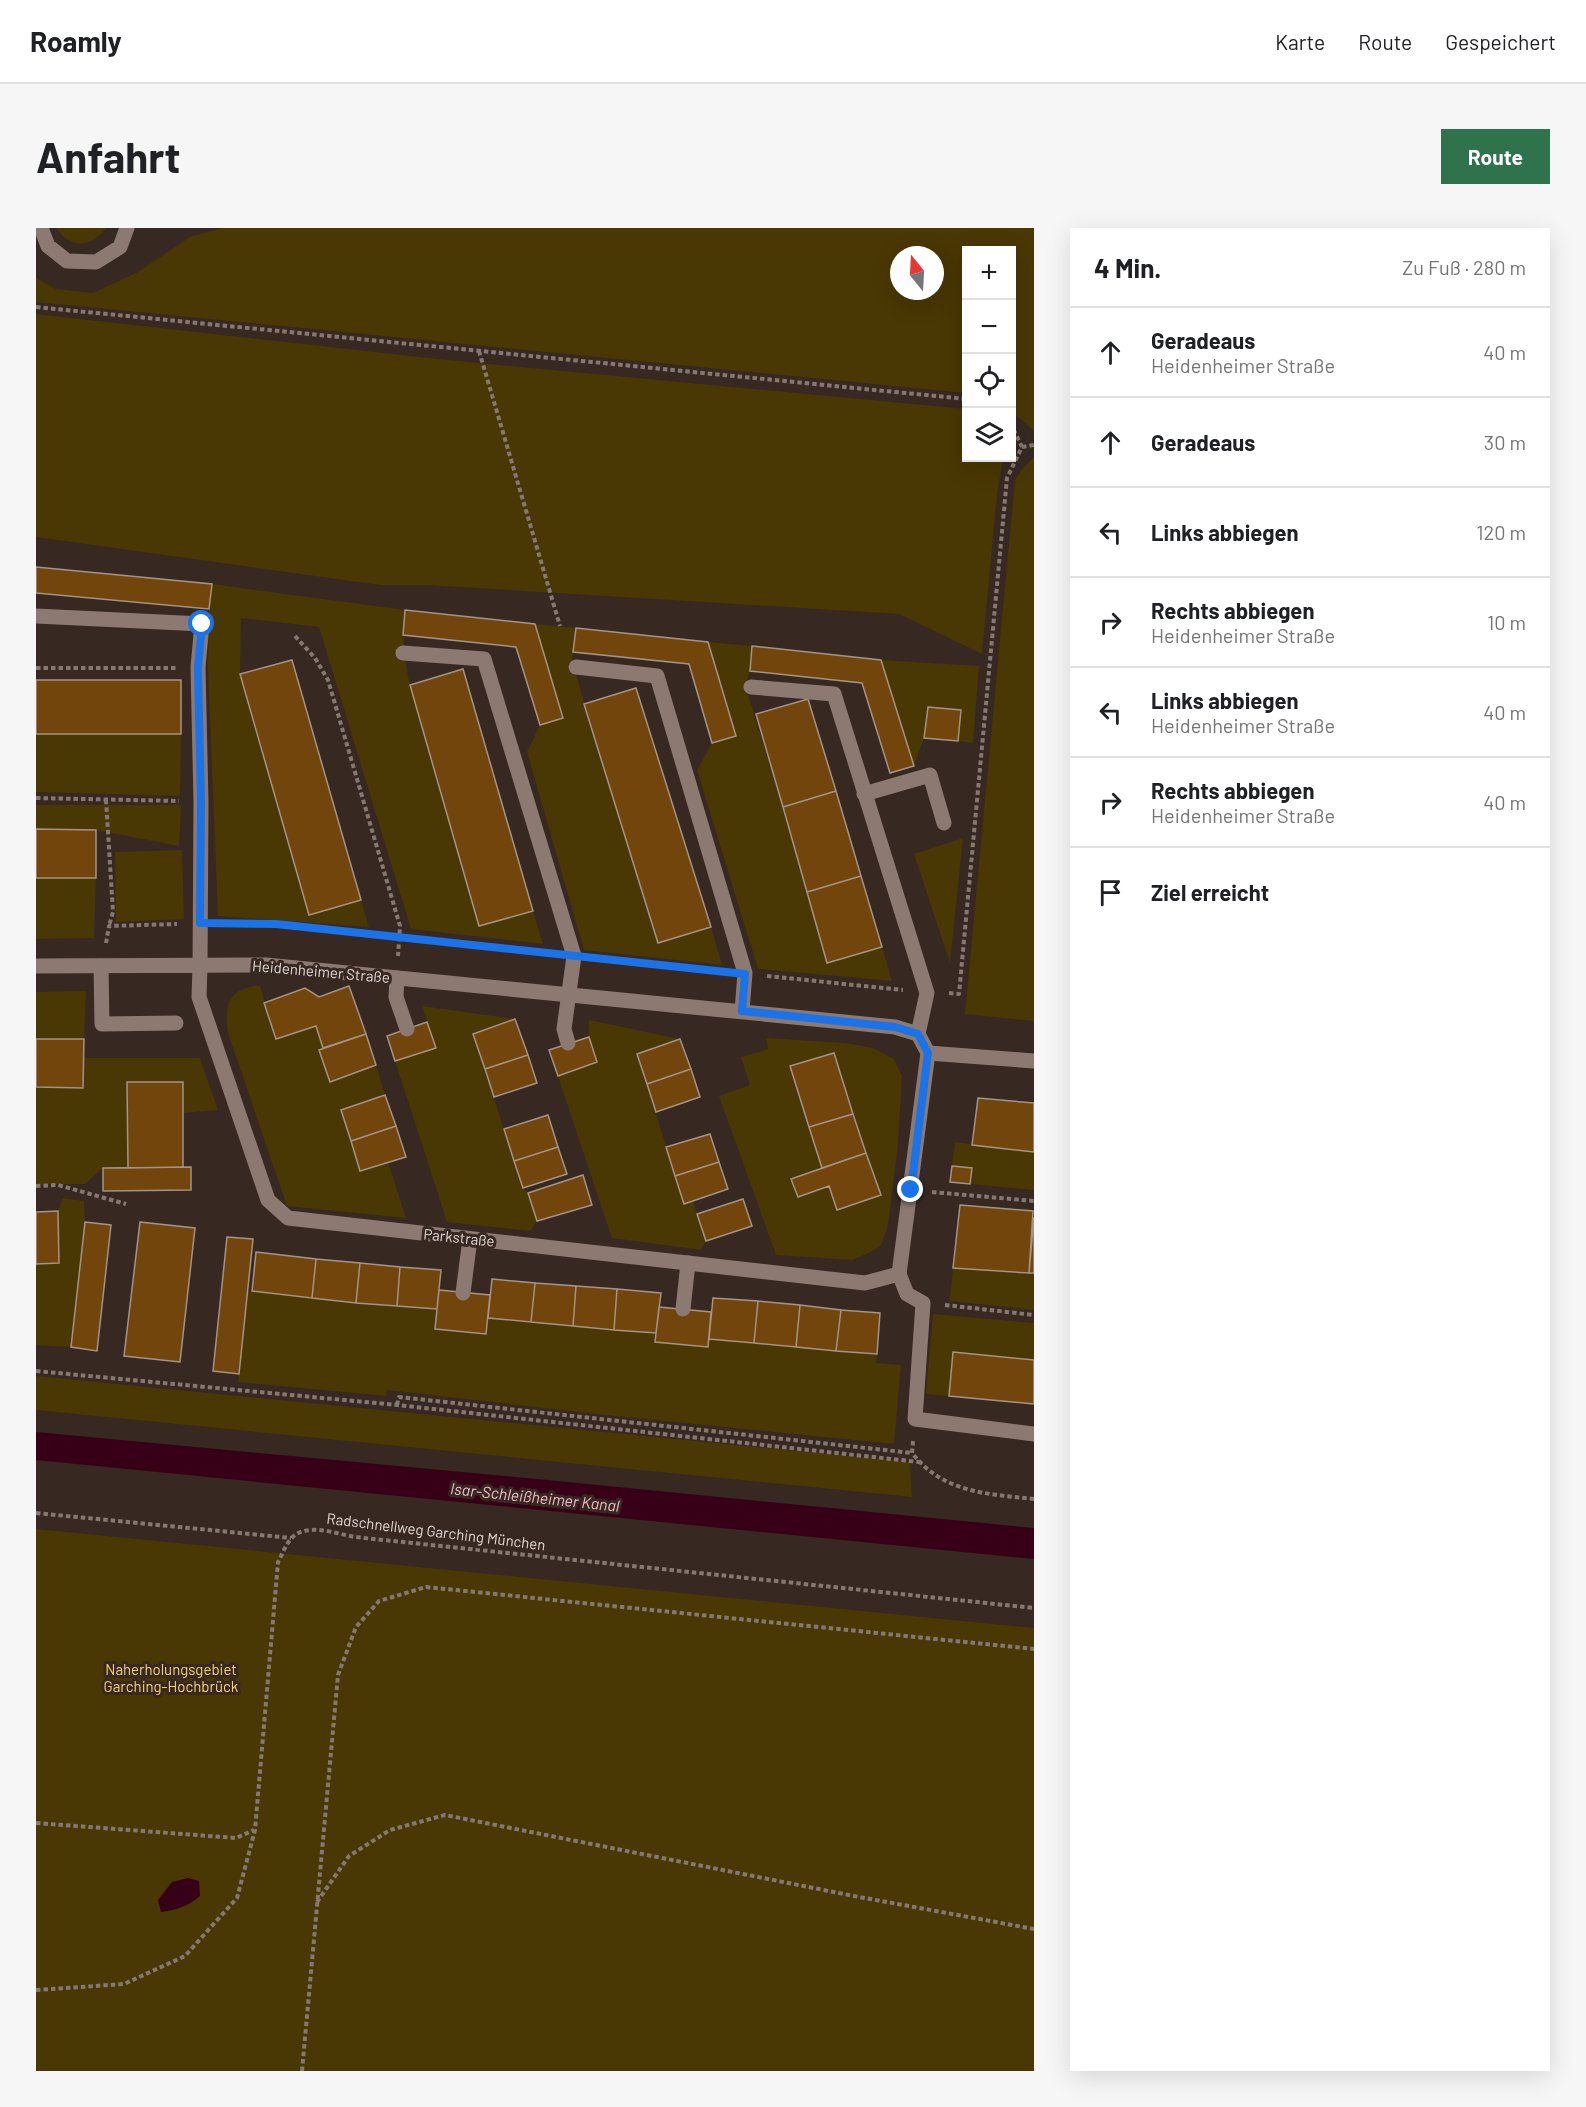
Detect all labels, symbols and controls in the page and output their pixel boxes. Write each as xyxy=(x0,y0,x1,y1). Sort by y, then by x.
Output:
text: Roamly xyxy=(30,24,122,58)
text: Karte xyxy=(1275,29,1325,54)
text: Route xyxy=(1358,29,1412,54)
text: Gespeichert xyxy=(1445,29,1556,54)
button: Route xyxy=(1441,129,1550,184)
text: Anfahrt xyxy=(36,131,181,181)
north arrow xyxy=(890,246,944,300)
map controls xyxy=(962,246,1016,462)
button: + xyxy=(962,246,1016,300)
text: 4 Min. xyxy=(1094,252,1161,283)
text: Zu Fuß · 280 m xyxy=(1402,255,1526,279)
button: − xyxy=(962,300,1016,354)
text: Geradeaus xyxy=(1151,327,1255,353)
icon: ahead xyxy=(1094,336,1127,369)
text: 40 m xyxy=(1483,340,1526,364)
text: Heidenheimer Straße xyxy=(1151,353,1335,377)
button: locate xyxy=(962,354,1016,408)
button: layers xyxy=(962,408,1016,462)
icon: ahead xyxy=(1094,426,1127,459)
text: Geradeaus xyxy=(1151,429,1255,455)
text: 30 m xyxy=(1484,430,1526,454)
icon: left xyxy=(1094,516,1127,549)
text: Links abbiegen xyxy=(1151,519,1299,545)
text: 120 m xyxy=(1476,520,1526,544)
text: Rechts abbiegen xyxy=(1151,597,1314,623)
icon: right xyxy=(1094,606,1127,639)
route start xyxy=(188,610,214,636)
text: 10 m xyxy=(1487,610,1526,634)
text: Heidenheimer Straße xyxy=(1151,623,1335,647)
text: Links abbiegen xyxy=(1151,687,1299,713)
icon: left xyxy=(1094,696,1127,729)
text: 40 m xyxy=(1483,700,1526,724)
text: Heidenheimer Straße xyxy=(1151,713,1335,737)
text: Rechts abbiegen xyxy=(1151,777,1314,803)
icon: right xyxy=(1094,786,1127,819)
text: 40 m xyxy=(1483,790,1526,814)
text: Heidenheimer Straße xyxy=(1151,803,1335,827)
icon: arrive xyxy=(1094,876,1127,909)
text: Ziel erreicht xyxy=(1151,879,1269,905)
street label: Heidenheimer Straße xyxy=(252,956,391,986)
route end xyxy=(897,1176,923,1202)
street label: Parkstraße xyxy=(423,1224,496,1250)
water label: Isar-Schleißheimer Kanal xyxy=(450,1478,621,1515)
street label: Radschnellweg Garching München xyxy=(326,1509,546,1553)
park label: Naherholungsgebiet Garching-Hochbrück xyxy=(104,1660,239,1695)

